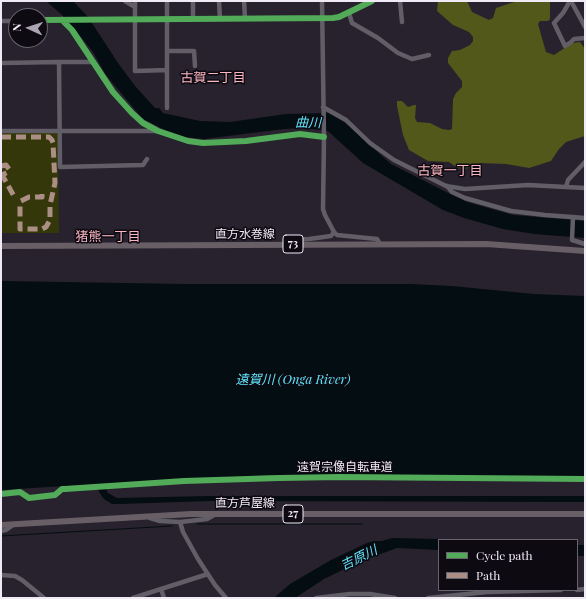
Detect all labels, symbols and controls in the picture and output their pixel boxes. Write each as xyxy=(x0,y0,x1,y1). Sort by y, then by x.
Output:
north arrow xyxy=(8,8,48,48)
text: N xyxy=(9,23,24,32)
district label: 古賀二丁目 xyxy=(181,70,245,86)
water label: 曲川 xyxy=(295,115,321,131)
district label: 古賀一丁目 xyxy=(418,163,482,179)
street label: 直方水巻線 xyxy=(215,227,275,241)
district label: 猪熊一丁目 xyxy=(76,229,140,245)
road number: 73 xyxy=(283,235,303,253)
water label: 遠賀川 (Onga River) xyxy=(236,372,350,388)
street label: 遠賀宗像自転車道 xyxy=(297,460,393,474)
street label: 直方芦屋線 xyxy=(215,496,275,510)
road number: 27 xyxy=(283,505,303,523)
legend xyxy=(438,539,578,591)
water label: 吉原川 xyxy=(338,542,380,574)
text: Cycle path xyxy=(476,547,533,563)
text: Path xyxy=(476,567,500,583)

